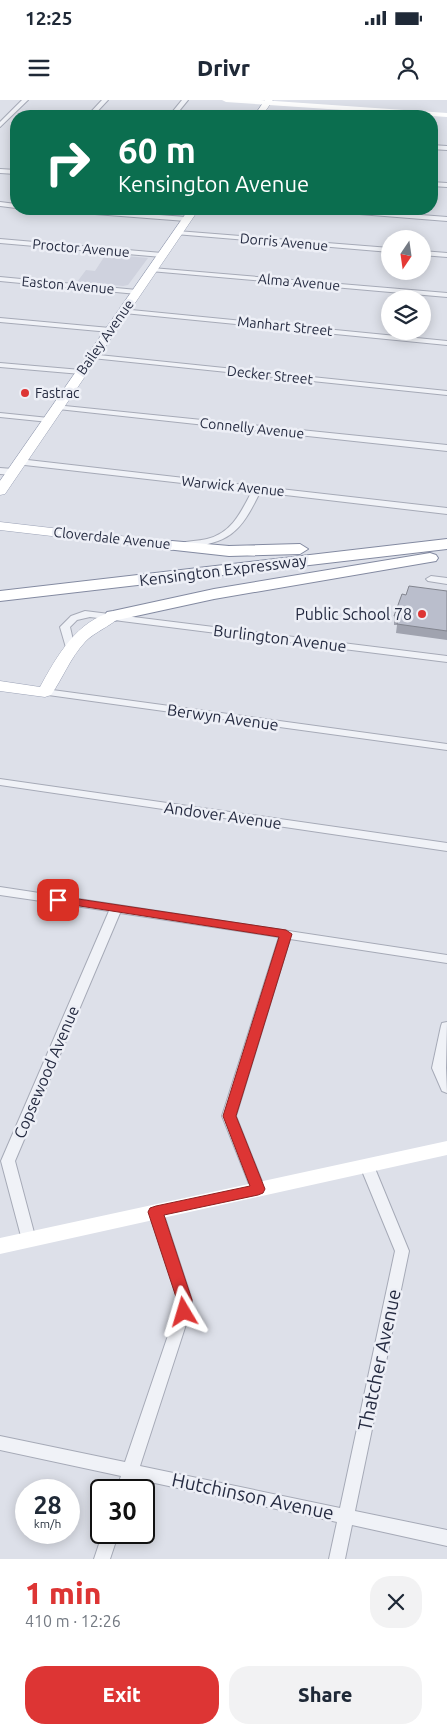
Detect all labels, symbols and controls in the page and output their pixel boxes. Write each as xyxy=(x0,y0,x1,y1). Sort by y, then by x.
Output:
text: 12:25 xyxy=(25,7,73,29)
icon: menu xyxy=(25,54,53,82)
icon: person xyxy=(394,54,422,82)
text: Drivr xyxy=(197,55,250,80)
icon: right xyxy=(35,130,100,195)
text: 60 m xyxy=(118,130,196,170)
text: Kensington Avenue xyxy=(118,171,309,196)
street label: Dorris Avenue xyxy=(239,230,329,254)
north arrow xyxy=(381,230,431,280)
map controls xyxy=(381,230,431,340)
street label: Proctor Avenue xyxy=(32,236,130,260)
street label: Alma Avenue xyxy=(257,270,341,294)
street label: Easton Avenue xyxy=(21,273,115,297)
button: layers xyxy=(381,290,431,340)
street label: Bailey Avenue xyxy=(73,296,137,378)
street label: Manhart Street xyxy=(237,313,334,339)
street label: Decker Street xyxy=(226,363,314,388)
place label: Fastrac xyxy=(35,385,80,401)
marker: Fastrac xyxy=(19,387,31,399)
street label: Connelly Avenue xyxy=(199,415,305,441)
street label: Warwick Avenue xyxy=(181,473,285,499)
street label: Cloverdale Avenue xyxy=(53,524,171,552)
street label: Kensington Expressway xyxy=(138,551,308,589)
place label: Public School 78 xyxy=(295,605,412,623)
marker: Public School 78 xyxy=(416,608,428,620)
street label: Burlington Avenue xyxy=(212,621,348,655)
street label: Berwyn Avenue xyxy=(166,700,280,734)
street label: Andover Avenue xyxy=(163,798,283,832)
pin xyxy=(37,879,79,921)
icon: arrive xyxy=(44,886,72,914)
street label: Copsewood Avenue xyxy=(10,1003,82,1141)
position arrow xyxy=(157,1285,209,1337)
street label: Thatcher Avenue xyxy=(353,1287,405,1433)
street label: Hutchinson Avenue xyxy=(170,1468,336,1524)
speed limit sign: 30 xyxy=(90,1479,155,1544)
text: 28 xyxy=(33,1491,62,1519)
text: km/h xyxy=(34,1517,61,1530)
text: 1 min xyxy=(25,1576,101,1610)
button: close xyxy=(370,1576,422,1628)
text: 410 m · 12:26 xyxy=(25,1612,121,1630)
button: Exit xyxy=(25,1666,219,1724)
button: Share xyxy=(229,1666,422,1724)

